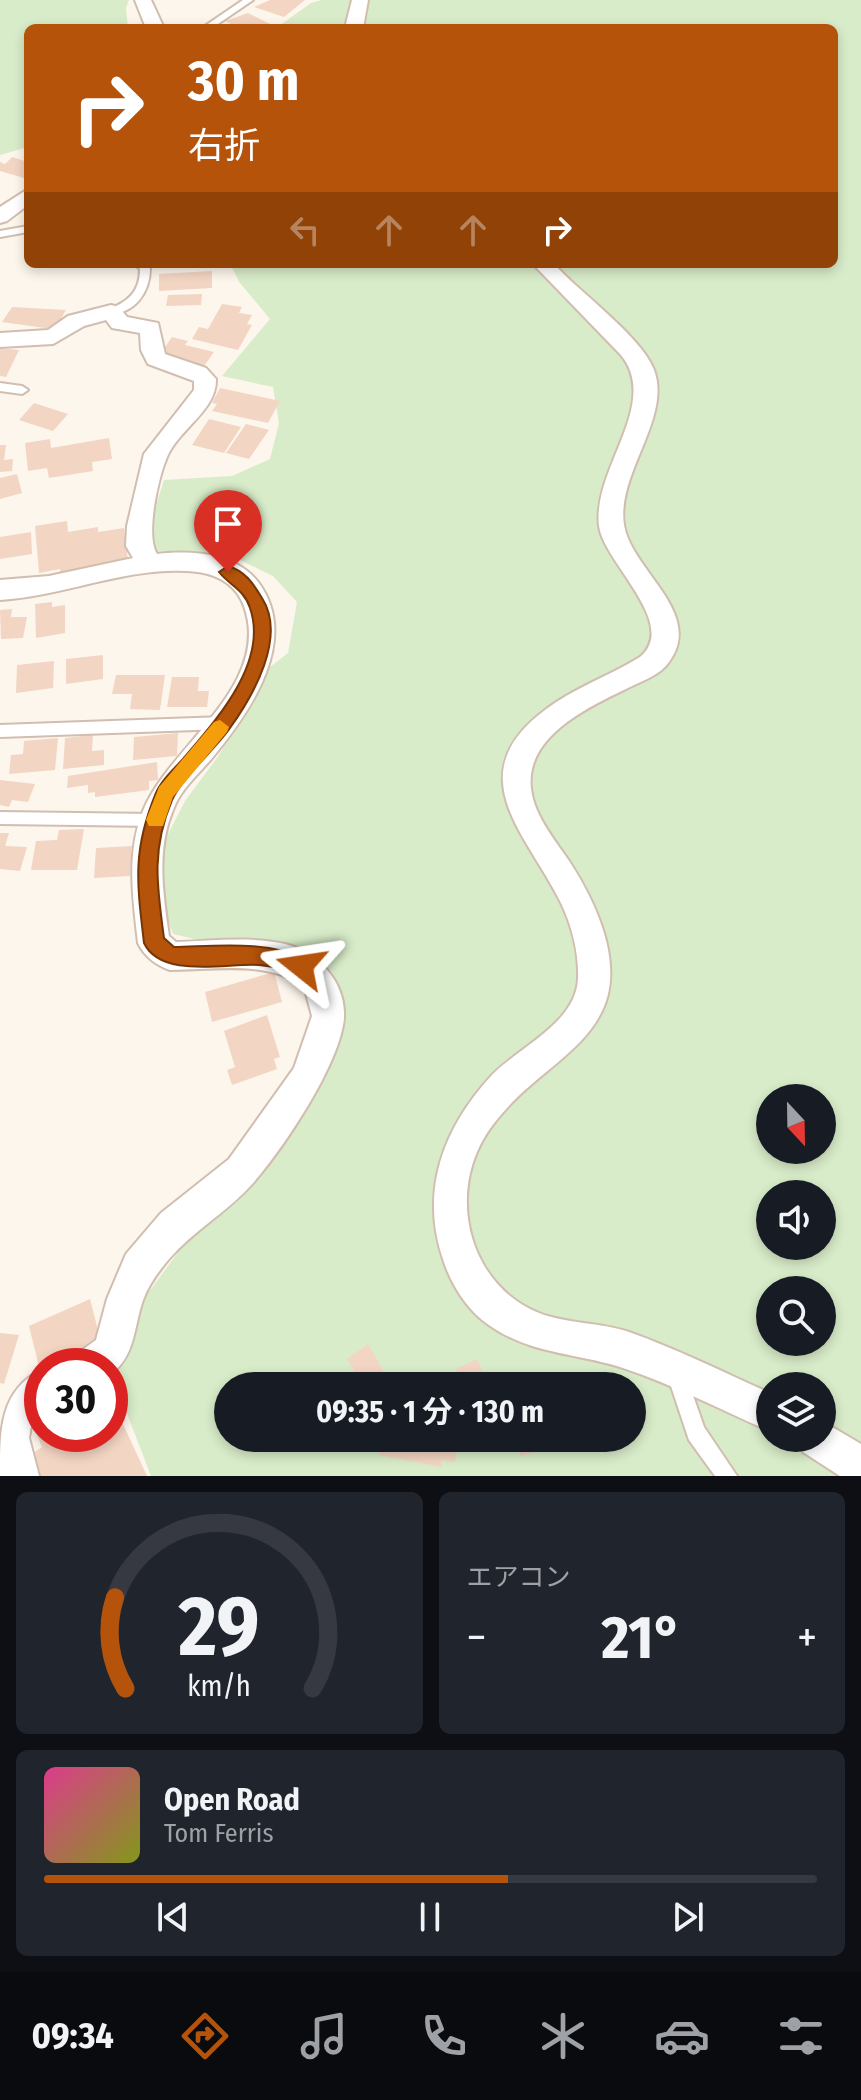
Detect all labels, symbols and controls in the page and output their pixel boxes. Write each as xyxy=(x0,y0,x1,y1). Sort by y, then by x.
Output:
text: 30 m xyxy=(188,48,299,115)
icon: right xyxy=(56,56,160,160)
text: 右折 xyxy=(188,124,260,168)
icon: left xyxy=(283,208,327,252)
icon: ahead xyxy=(367,208,411,252)
icon: ahead xyxy=(451,208,495,252)
icon: right xyxy=(535,208,579,252)
pin xyxy=(194,490,262,572)
icon: arrive xyxy=(206,502,250,546)
position arrow xyxy=(259,924,343,1008)
north arrow xyxy=(756,1084,836,1164)
map controls xyxy=(756,1084,836,1452)
button: sound xyxy=(756,1180,836,1260)
button: search xyxy=(756,1276,836,1356)
speed limit sign: 30 xyxy=(24,1348,128,1452)
button: layers xyxy=(756,1372,836,1452)
text: 09:35 · 1 分 · 130 m xyxy=(316,1394,544,1430)
text: エアコン xyxy=(467,1562,571,1593)
text: 29 xyxy=(178,1577,260,1677)
text: 21° xyxy=(602,1602,682,1674)
text: − xyxy=(467,1611,486,1664)
text: + xyxy=(797,1611,817,1664)
text: km/h xyxy=(187,1669,251,1704)
text: Open Road xyxy=(164,1782,300,1818)
text: Tom Ferris xyxy=(164,1818,274,1849)
icon: previous xyxy=(151,1895,195,1939)
icon: pause xyxy=(408,1895,452,1939)
icon: next xyxy=(666,1895,710,1939)
icon: directions xyxy=(177,2008,233,2064)
icon: music xyxy=(296,2008,352,2064)
icon: phone xyxy=(416,2008,472,2064)
icon: climate xyxy=(535,2008,591,2064)
icon: car xyxy=(654,2008,710,2064)
icon: filters xyxy=(773,2008,829,2064)
text: 09:34 xyxy=(32,2014,114,2058)

